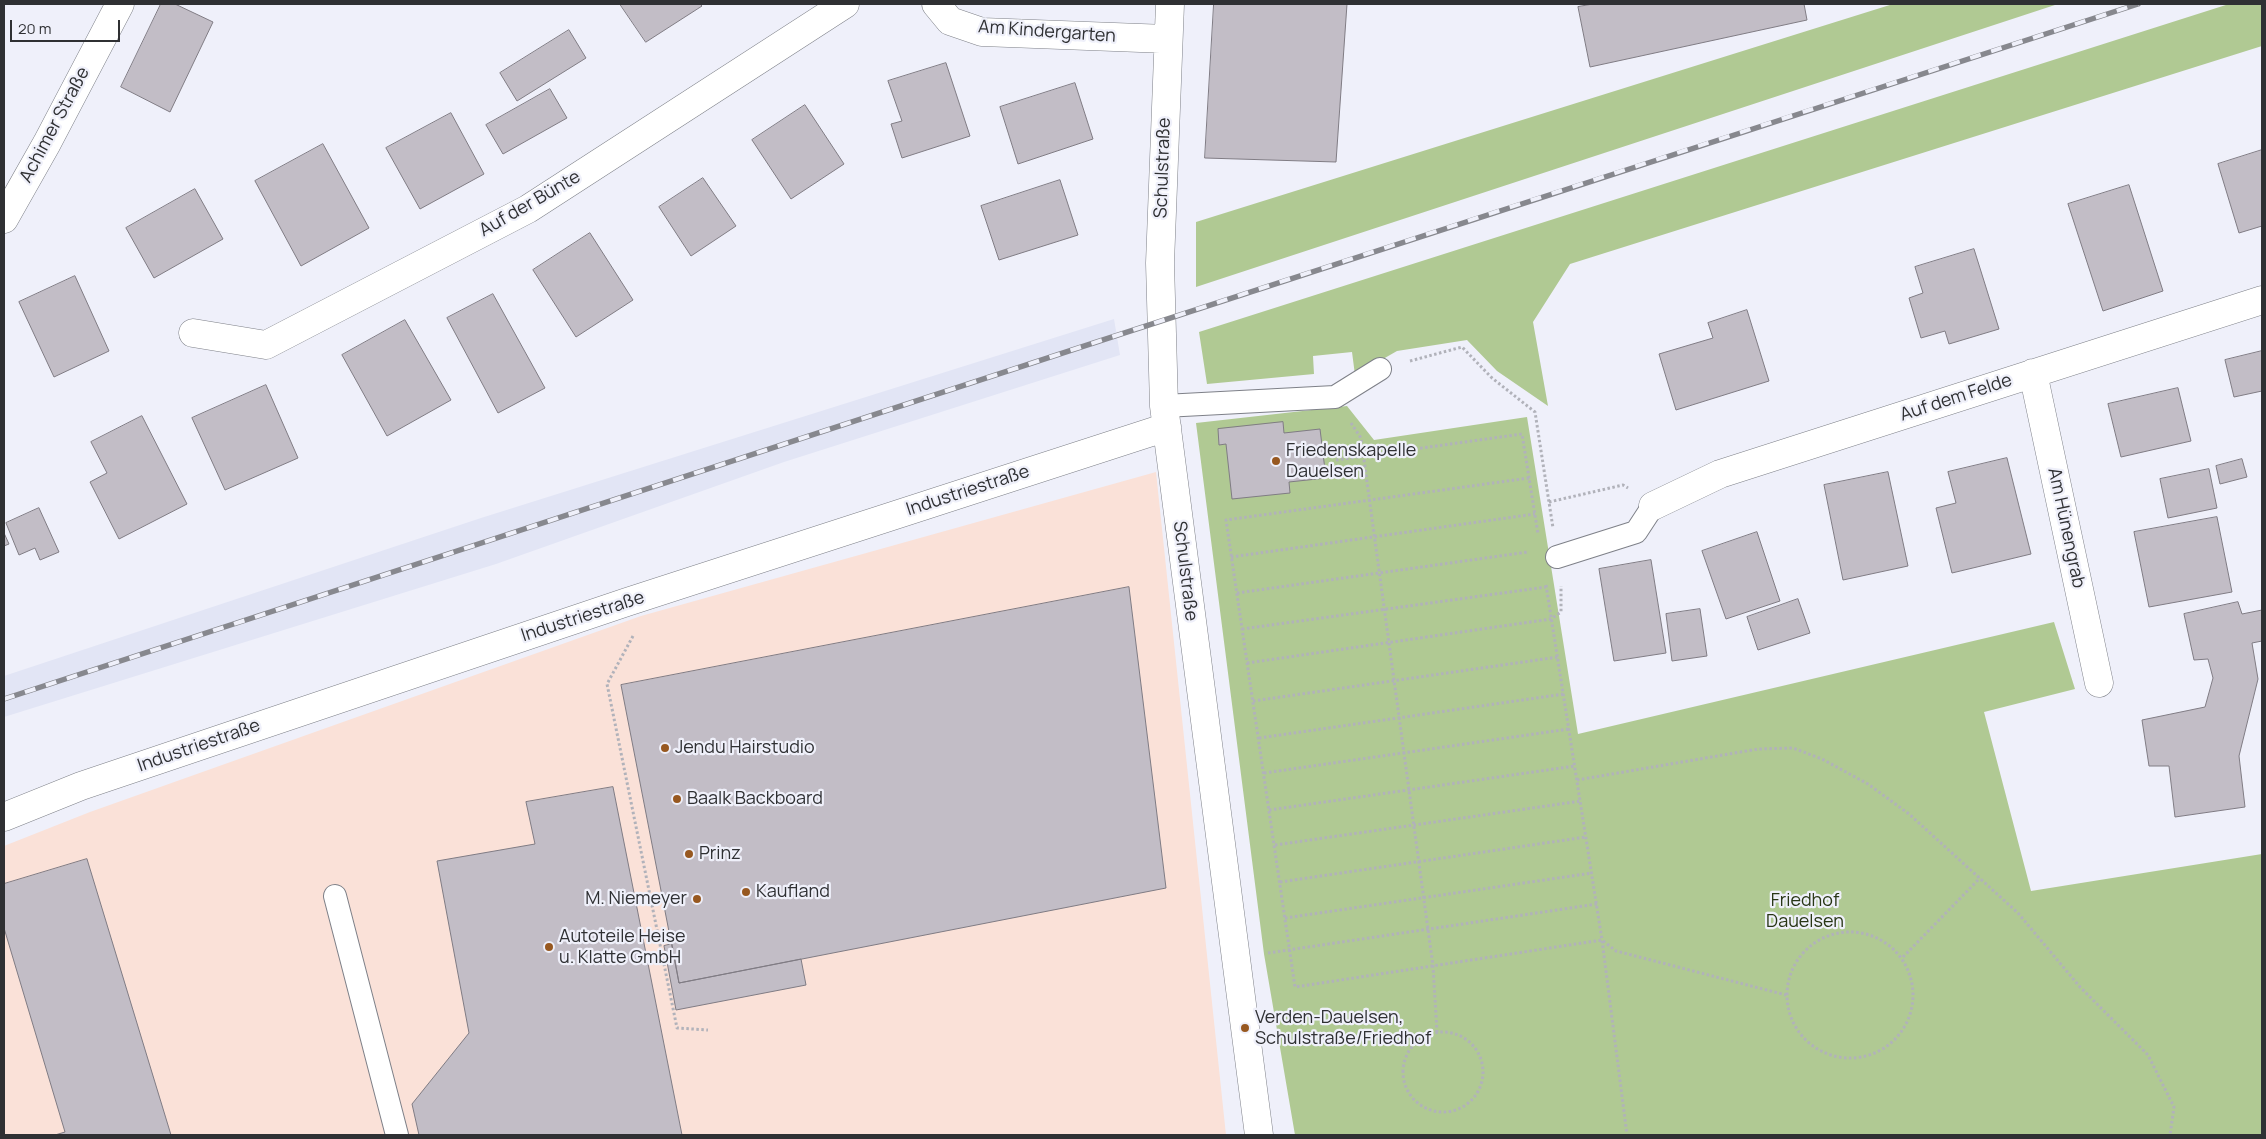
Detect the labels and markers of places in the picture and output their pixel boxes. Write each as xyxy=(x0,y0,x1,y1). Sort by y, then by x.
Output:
place label: Friedenskapelle Dauelsen xyxy=(1286,440,1416,482)
marker: Friedenskapelle Dauelsen xyxy=(1270,455,1282,467)
place label: Jendu Hairstudio xyxy=(675,737,815,759)
marker: Jendu Hairstudio xyxy=(659,742,671,754)
place label: Baalk Backboard xyxy=(687,788,823,810)
marker: Baalk Backboard xyxy=(671,793,683,805)
place label: Prinz xyxy=(699,843,741,865)
marker: Prinz xyxy=(683,848,695,860)
place label: Kaufland xyxy=(756,881,830,903)
marker: Kaufland xyxy=(740,886,752,898)
place label: M. Niemeyer xyxy=(585,888,687,910)
marker: M. Niemeyer xyxy=(691,893,703,905)
place label: Autoteile Heise u. Klatte GmbH xyxy=(559,926,686,969)
marker: Autoteile Heise u. Klatte GmbH xyxy=(543,941,555,953)
place label: Verden-Dauelsen, Schulstraße/Friedhof xyxy=(1255,1007,1431,1050)
marker: Verden-Dauelsen, Schulstraße/Friedhof xyxy=(1239,1022,1251,1034)

